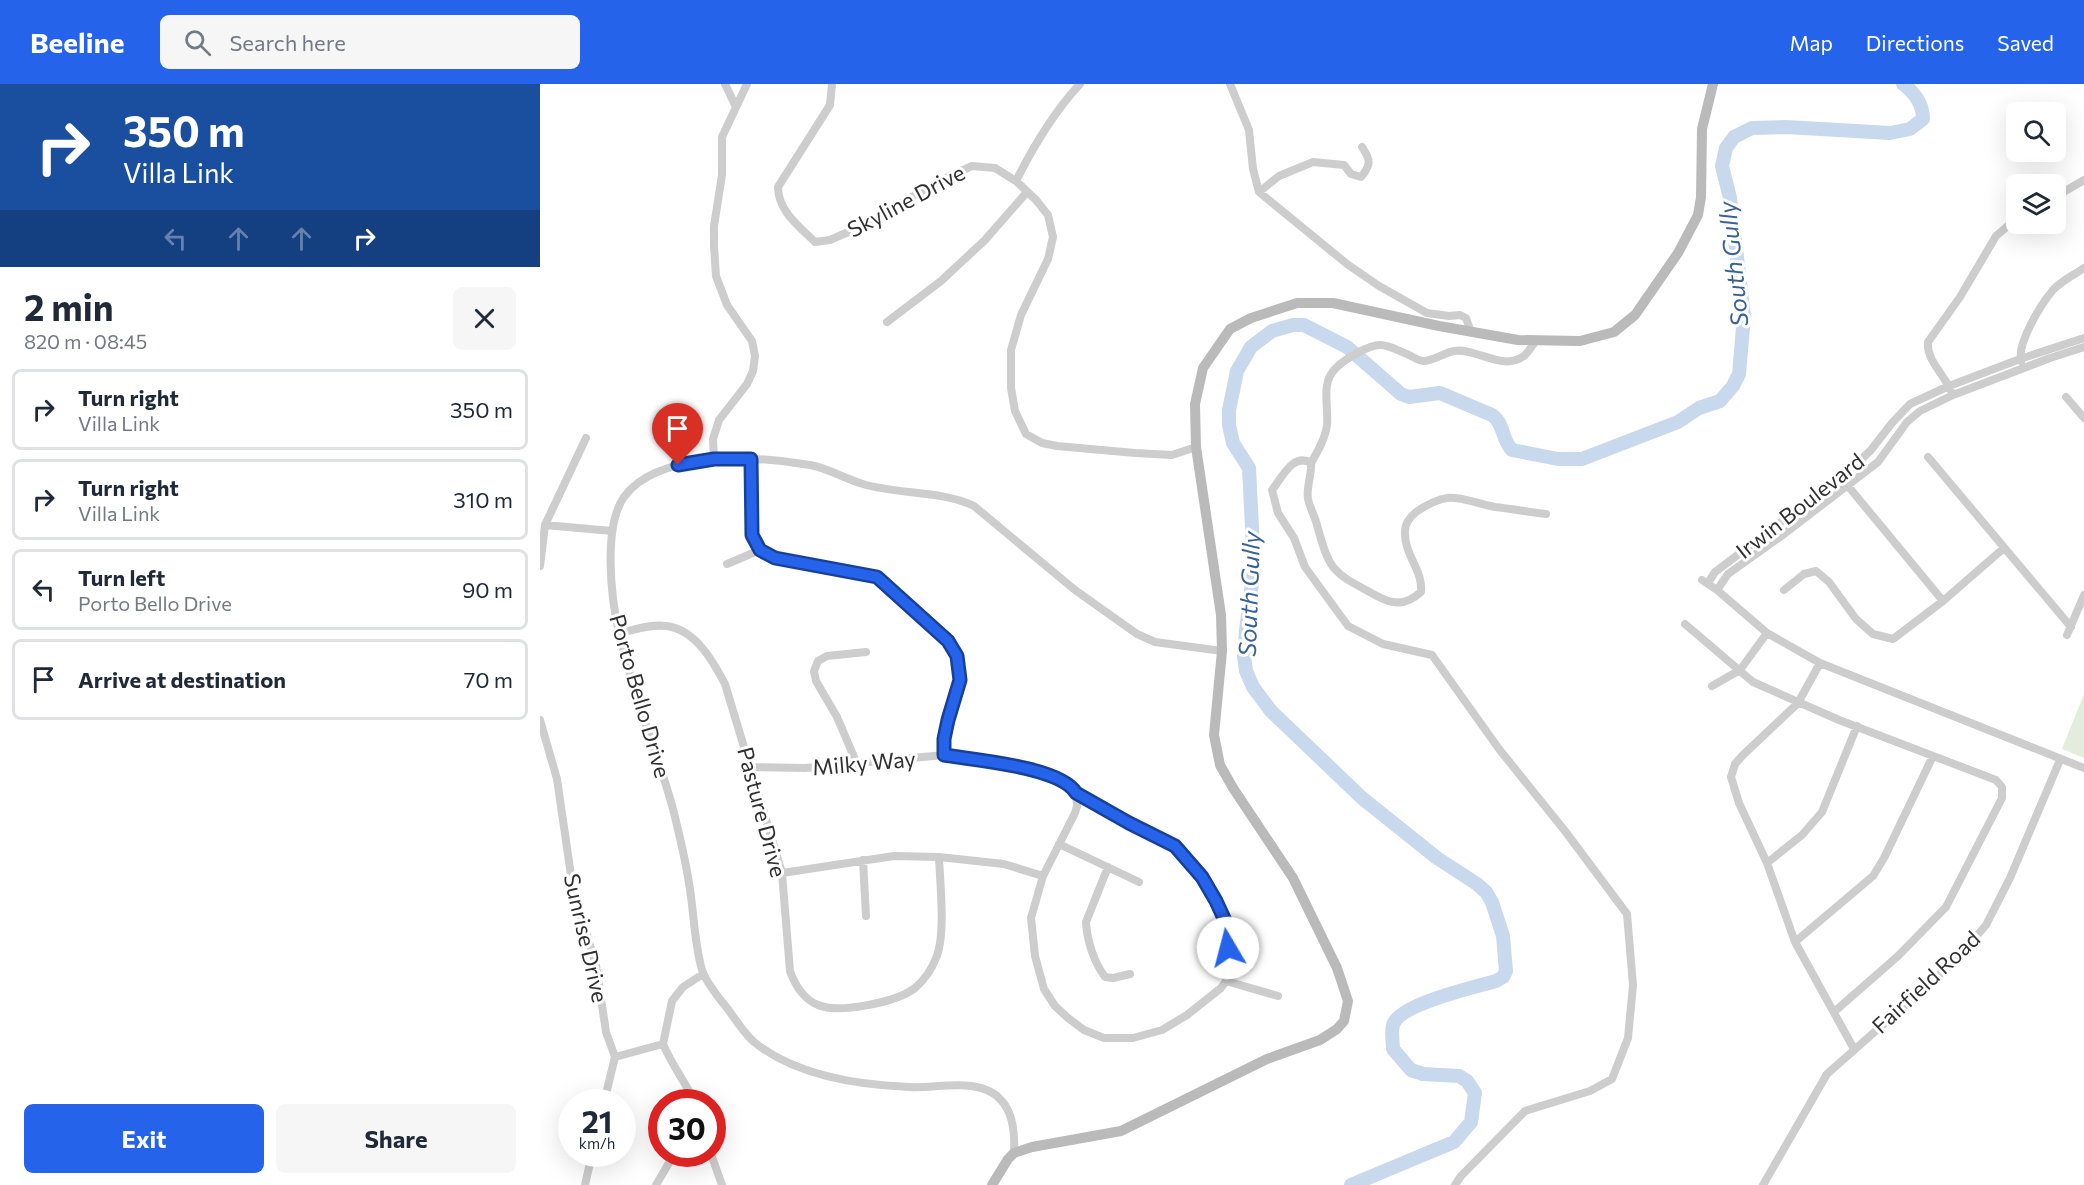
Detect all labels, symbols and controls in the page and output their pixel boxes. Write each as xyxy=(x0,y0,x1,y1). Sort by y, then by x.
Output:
search box xyxy=(160,15,580,69)
text: Beeline xyxy=(30,25,124,59)
icon: search xyxy=(181,26,214,59)
text: Search here xyxy=(229,29,346,56)
text: Map xyxy=(1790,30,1833,55)
text: Directions xyxy=(1866,30,1964,55)
text: Saved xyxy=(1997,30,2054,55)
map controls xyxy=(2006,102,2066,234)
button: search xyxy=(2006,102,2066,162)
text: 350 m xyxy=(123,104,245,156)
icon: right xyxy=(24,108,102,186)
text: Villa Link xyxy=(123,156,234,189)
street label: Skyline Drive xyxy=(842,158,969,243)
button: layers xyxy=(2006,174,2066,234)
water label: South Gully xyxy=(1711,199,1753,328)
icon: left xyxy=(159,222,192,255)
icon: ahead xyxy=(222,222,255,255)
icon: ahead xyxy=(285,222,318,255)
icon: right xyxy=(348,222,381,255)
text: 2 min xyxy=(24,284,114,328)
button: close xyxy=(453,287,516,350)
text: 820 m · 08:45 xyxy=(24,329,147,353)
text: Turn right xyxy=(78,384,179,411)
icon: right xyxy=(27,393,60,426)
text: 350 m xyxy=(450,396,513,423)
pin xyxy=(652,403,703,465)
text: Villa Link xyxy=(78,411,160,435)
icon: arrive xyxy=(661,412,694,445)
street label: Irwin Boulevard xyxy=(1730,447,1869,564)
text: Turn right xyxy=(78,474,179,501)
icon: right xyxy=(27,483,60,516)
text: 310 m xyxy=(453,486,513,513)
text: Villa Link xyxy=(78,501,160,525)
water label: South Gully xyxy=(1232,529,1265,657)
text: Turn left xyxy=(78,564,165,591)
icon: left xyxy=(27,573,60,606)
text: 90 m xyxy=(462,576,513,603)
text: Porto Bello Drive xyxy=(78,591,232,615)
street label: Porto Bello Drive xyxy=(604,611,677,781)
icon: arrive xyxy=(27,663,60,696)
text: Arrive at destination xyxy=(78,666,286,693)
text: 70 m xyxy=(464,666,513,693)
street label: Pasture Drive xyxy=(732,744,793,880)
street label: Milky Way xyxy=(811,745,917,780)
street label: Sunrise Drive xyxy=(559,871,614,1005)
position arrow xyxy=(1196,916,1260,980)
street label: Fairfield Road xyxy=(1866,925,1985,1039)
speed limit sign: 30 xyxy=(648,1089,726,1167)
text: 21 xyxy=(582,1102,612,1139)
button: Exit xyxy=(24,1104,264,1173)
button: Share xyxy=(276,1104,516,1173)
text: km/h xyxy=(579,1134,615,1152)

